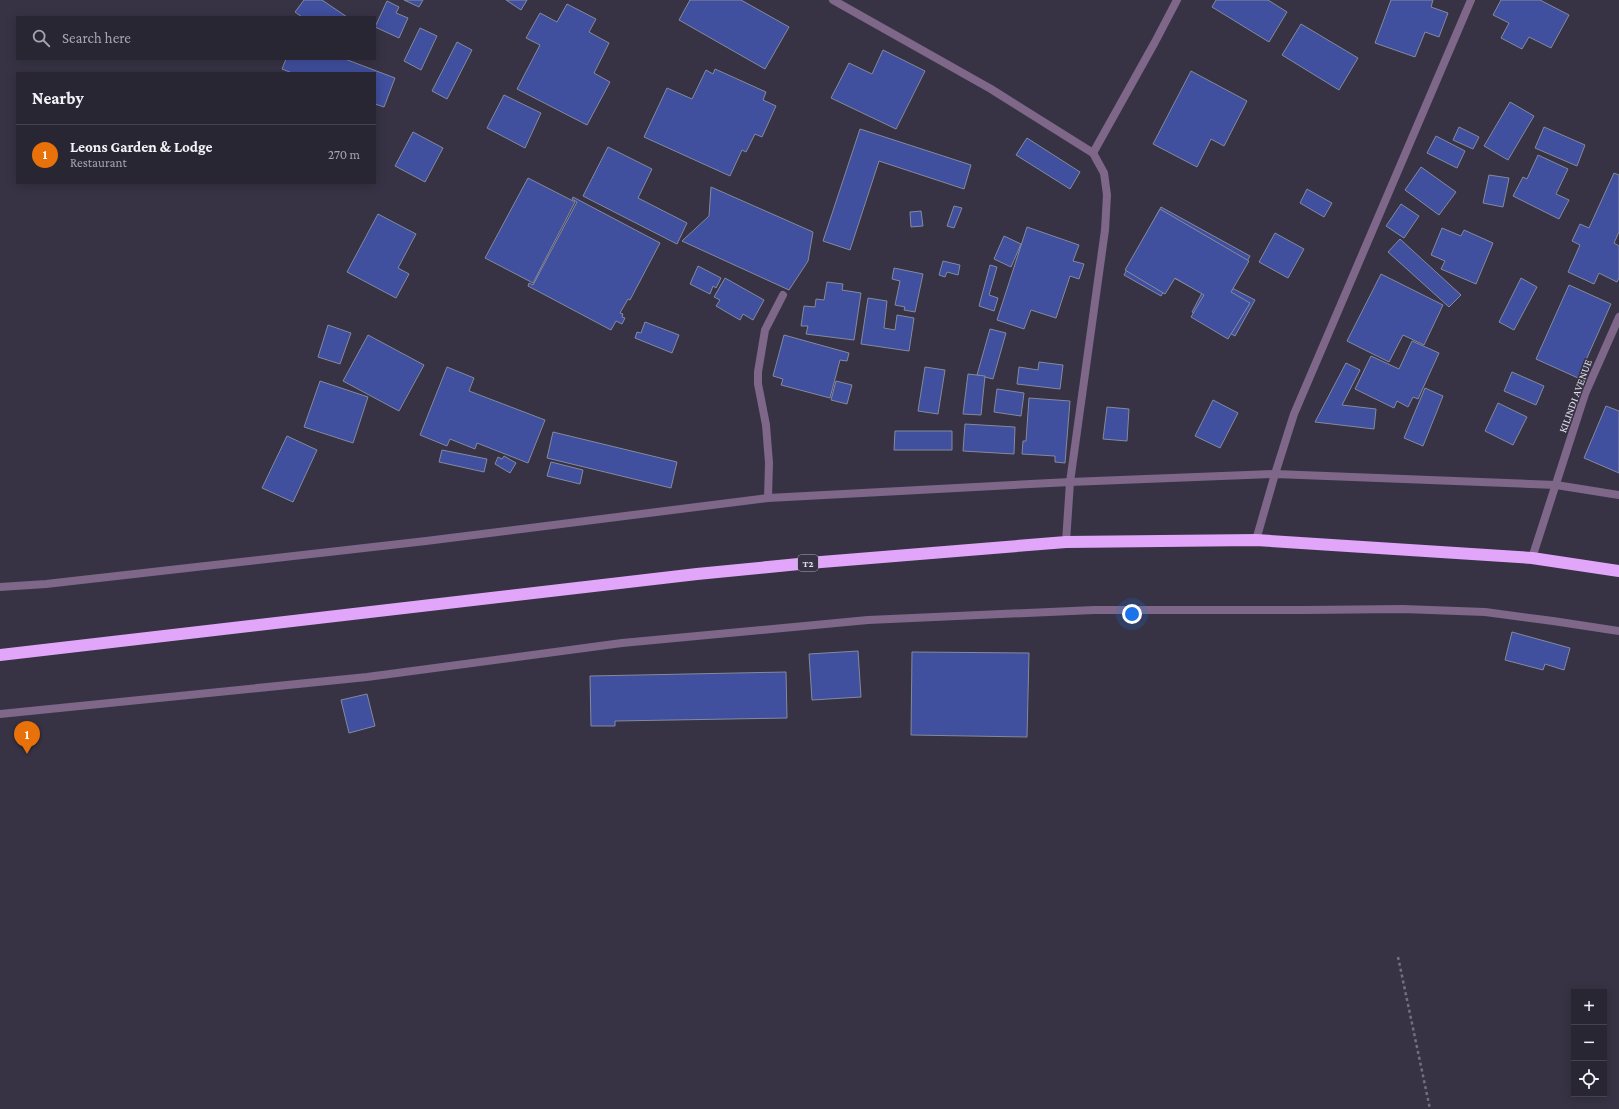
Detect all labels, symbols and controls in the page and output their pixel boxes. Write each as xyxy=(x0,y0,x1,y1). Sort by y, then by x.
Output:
search box xyxy=(16,16,376,60)
icon: search xyxy=(30,27,52,49)
text: Search here xyxy=(62,30,131,46)
text: Nearby xyxy=(32,89,84,108)
text: Leons Garden & Lodge xyxy=(70,139,213,155)
text: 1 xyxy=(43,147,47,162)
text: 270 m xyxy=(328,147,360,162)
text: Restaurant xyxy=(70,155,127,170)
street label: KILINDI AVENUE xyxy=(1556,358,1594,434)
road number: T2 xyxy=(798,555,818,571)
your location xyxy=(1122,604,1142,624)
pin: 1 xyxy=(14,721,40,754)
map controls xyxy=(1571,989,1607,1097)
button: + xyxy=(1571,989,1607,1025)
button: − xyxy=(1571,1025,1607,1061)
button: locate xyxy=(1571,1061,1607,1097)

